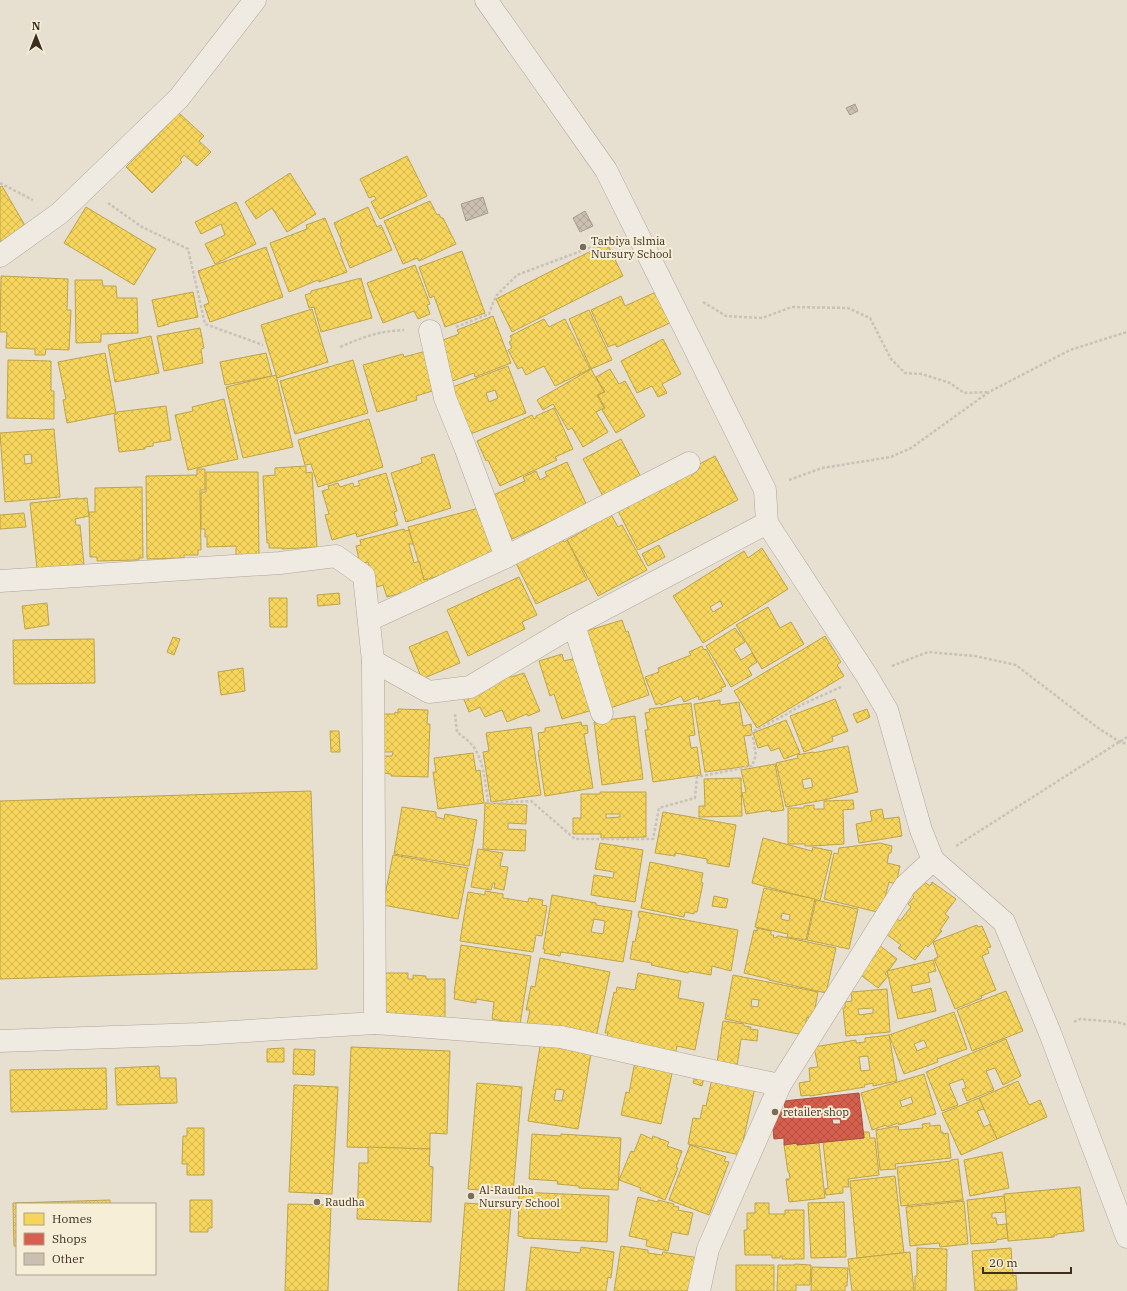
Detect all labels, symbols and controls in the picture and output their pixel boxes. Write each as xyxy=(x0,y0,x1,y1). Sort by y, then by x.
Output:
north arrow xyxy=(16,16,56,56)
text: N xyxy=(32,19,41,33)
place label: Tarbiya Islmia Nursury School xyxy=(591,234,672,261)
marker: Tarbiya Islmia Nursury School xyxy=(578,242,588,252)
place label: retailer shop xyxy=(783,1105,849,1119)
marker: retailer shop xyxy=(770,1107,780,1117)
place label: Al-Raudha Nursury School xyxy=(479,1183,560,1210)
marker: Al-Raudha Nursury School xyxy=(466,1191,476,1201)
place label: Raudha xyxy=(325,1195,365,1209)
marker: Raudha xyxy=(312,1197,322,1207)
legend xyxy=(16,1203,156,1275)
text: Homes xyxy=(52,1211,92,1226)
text: Shops xyxy=(52,1231,87,1246)
scale bar xyxy=(983,1249,1071,1275)
text: Other xyxy=(52,1251,85,1266)
text: 20 m xyxy=(989,1255,1018,1270)

